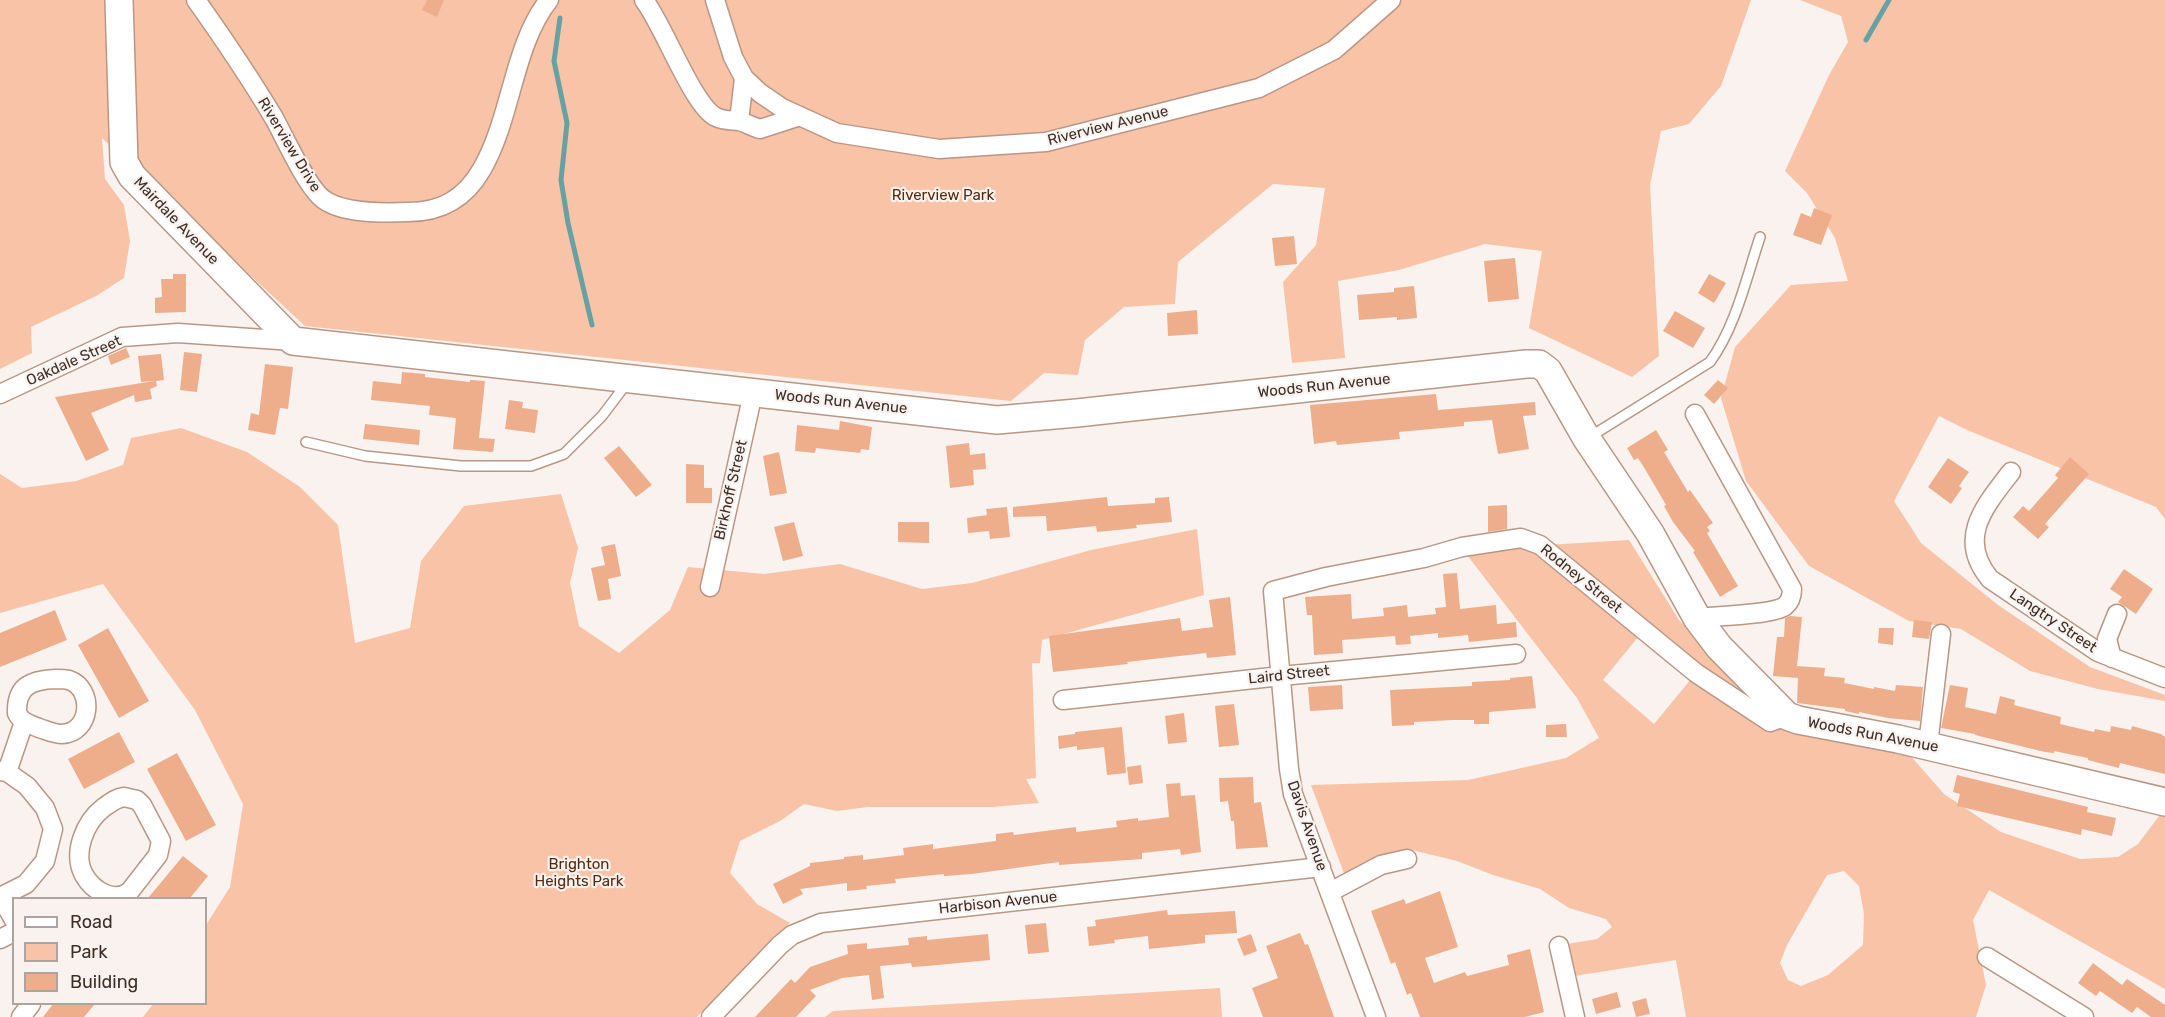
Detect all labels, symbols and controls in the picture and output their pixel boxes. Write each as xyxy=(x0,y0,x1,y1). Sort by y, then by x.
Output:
street label: Riverview Drive xyxy=(254,94,324,196)
street label: Riverview Avenue xyxy=(1046,102,1170,150)
street label: Mairdale Avenue xyxy=(130,173,222,269)
park label: Riverview Park xyxy=(892,187,994,205)
street label: Oakdale Street xyxy=(24,332,124,390)
street label: Woods Run Avenue xyxy=(1257,370,1391,402)
street label: Woods Run Avenue xyxy=(774,386,908,418)
street label: Birkhoff Street xyxy=(711,438,751,542)
street label: Rodney Street xyxy=(1537,541,1625,617)
street label: Langtry Street xyxy=(2006,585,2100,657)
street label: Laird Street xyxy=(1247,662,1331,688)
street label: Woods Run Avenue xyxy=(1806,713,1940,757)
street label: Davis Avenue xyxy=(1283,779,1331,873)
park label: Brighton Heights Park xyxy=(534,856,624,891)
street label: Harbison Avenue xyxy=(938,888,1058,918)
legend xyxy=(12,897,207,1005)
text: Road xyxy=(70,911,113,933)
text: Park xyxy=(70,941,107,963)
text: Building xyxy=(70,971,138,993)

